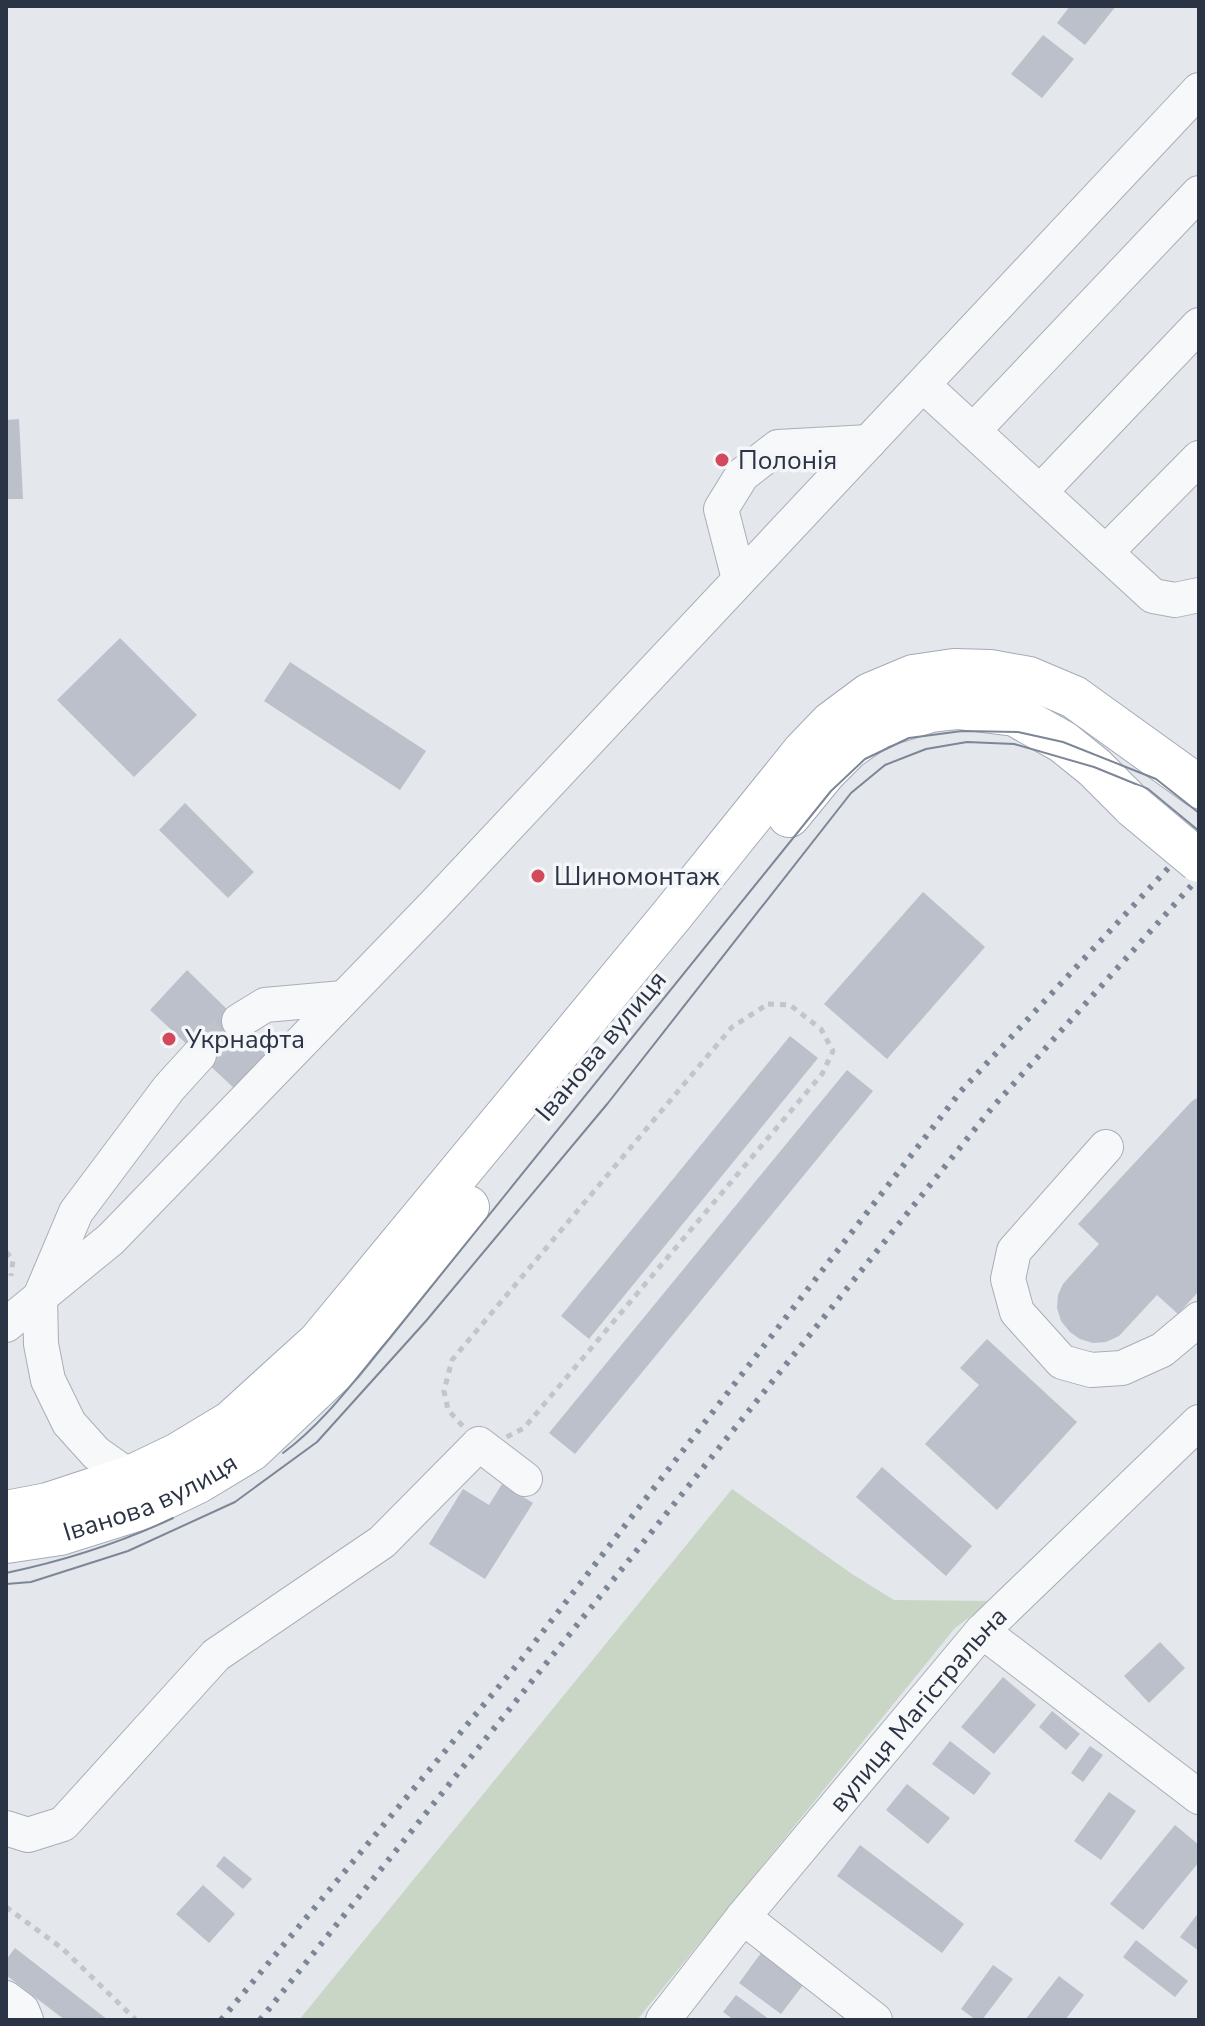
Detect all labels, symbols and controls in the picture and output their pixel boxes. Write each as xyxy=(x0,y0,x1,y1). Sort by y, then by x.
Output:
place label: Полонія xyxy=(738,443,837,478)
marker: Полонія xyxy=(713,451,731,469)
place label: Шиномонтаж xyxy=(554,859,720,894)
marker: Шиномонтаж xyxy=(529,867,547,885)
street label: Іванова вулиця xyxy=(528,963,674,1129)
place label: Укрнафта xyxy=(184,1022,305,1057)
marker: Укрнафта xyxy=(160,1030,178,1048)
street label: Іванова вулиця xyxy=(59,1445,244,1549)
street label: вулиця Магістральна xyxy=(821,1599,1015,1819)

